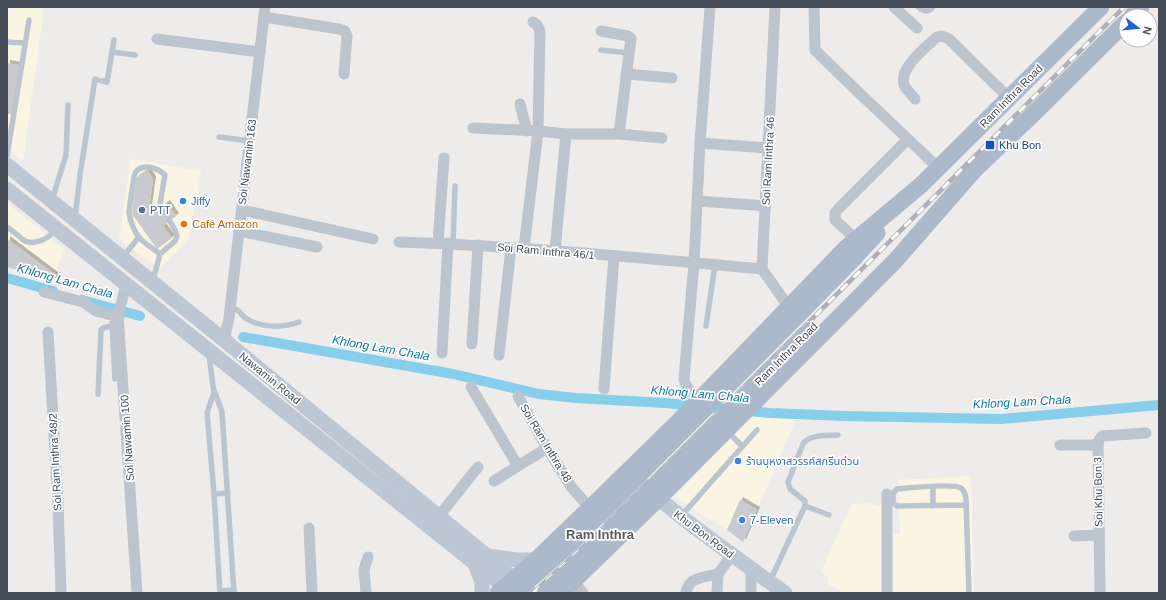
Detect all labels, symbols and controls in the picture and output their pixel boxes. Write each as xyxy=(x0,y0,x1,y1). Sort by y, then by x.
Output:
north arrow xyxy=(1118,8,1158,48)
text: N xyxy=(1141,25,1154,36)
street label: Ram Inthra Road xyxy=(977,62,1045,130)
street label: Soi Ram Inthra 46 xyxy=(760,116,776,206)
street label: Soi Nawamin 163 xyxy=(236,118,258,206)
marker: Khu Bon xyxy=(984,139,996,151)
place label: Khu Bon xyxy=(999,139,1041,151)
place label: Jiffy xyxy=(191,195,211,207)
marker: Jiffy xyxy=(178,196,188,206)
place label: PTT xyxy=(150,204,171,216)
marker: PTT xyxy=(137,205,147,215)
place label: Café Amazon xyxy=(192,218,258,230)
marker: Café Amazon xyxy=(179,219,189,229)
street label: Soi Ram Inthra 46/1 xyxy=(497,241,595,261)
water label: Khlong Lam Chala xyxy=(16,261,115,301)
street label: Ram Inthra Road xyxy=(752,320,820,388)
water label: Khlong Lam Chala xyxy=(331,333,431,364)
street label: Nawamin Road xyxy=(237,350,303,406)
water label: Khlong Lam Chala xyxy=(650,383,750,405)
water label: Khlong Lam Chala xyxy=(972,392,1072,412)
street label: Soi Nawamin 100 xyxy=(118,395,136,481)
street label: Soi Ram Inthra 48 xyxy=(518,402,574,484)
street label: Soi Ram Inthra 48/2 xyxy=(46,413,64,511)
place label: ร้านบุหงาสวรรค์สกรีนด่วน xyxy=(746,455,859,468)
marker: ร้านบุหงาสวรรค์สกรีนด่วน xyxy=(733,456,743,466)
street label: Soi Khu Bon 3 xyxy=(1091,457,1105,527)
street label: Khu Bon Road xyxy=(672,508,736,560)
place label: 7-Eleven xyxy=(750,514,793,526)
marker: 7-Eleven xyxy=(737,515,747,525)
district label: Ram Inthra xyxy=(566,527,635,542)

